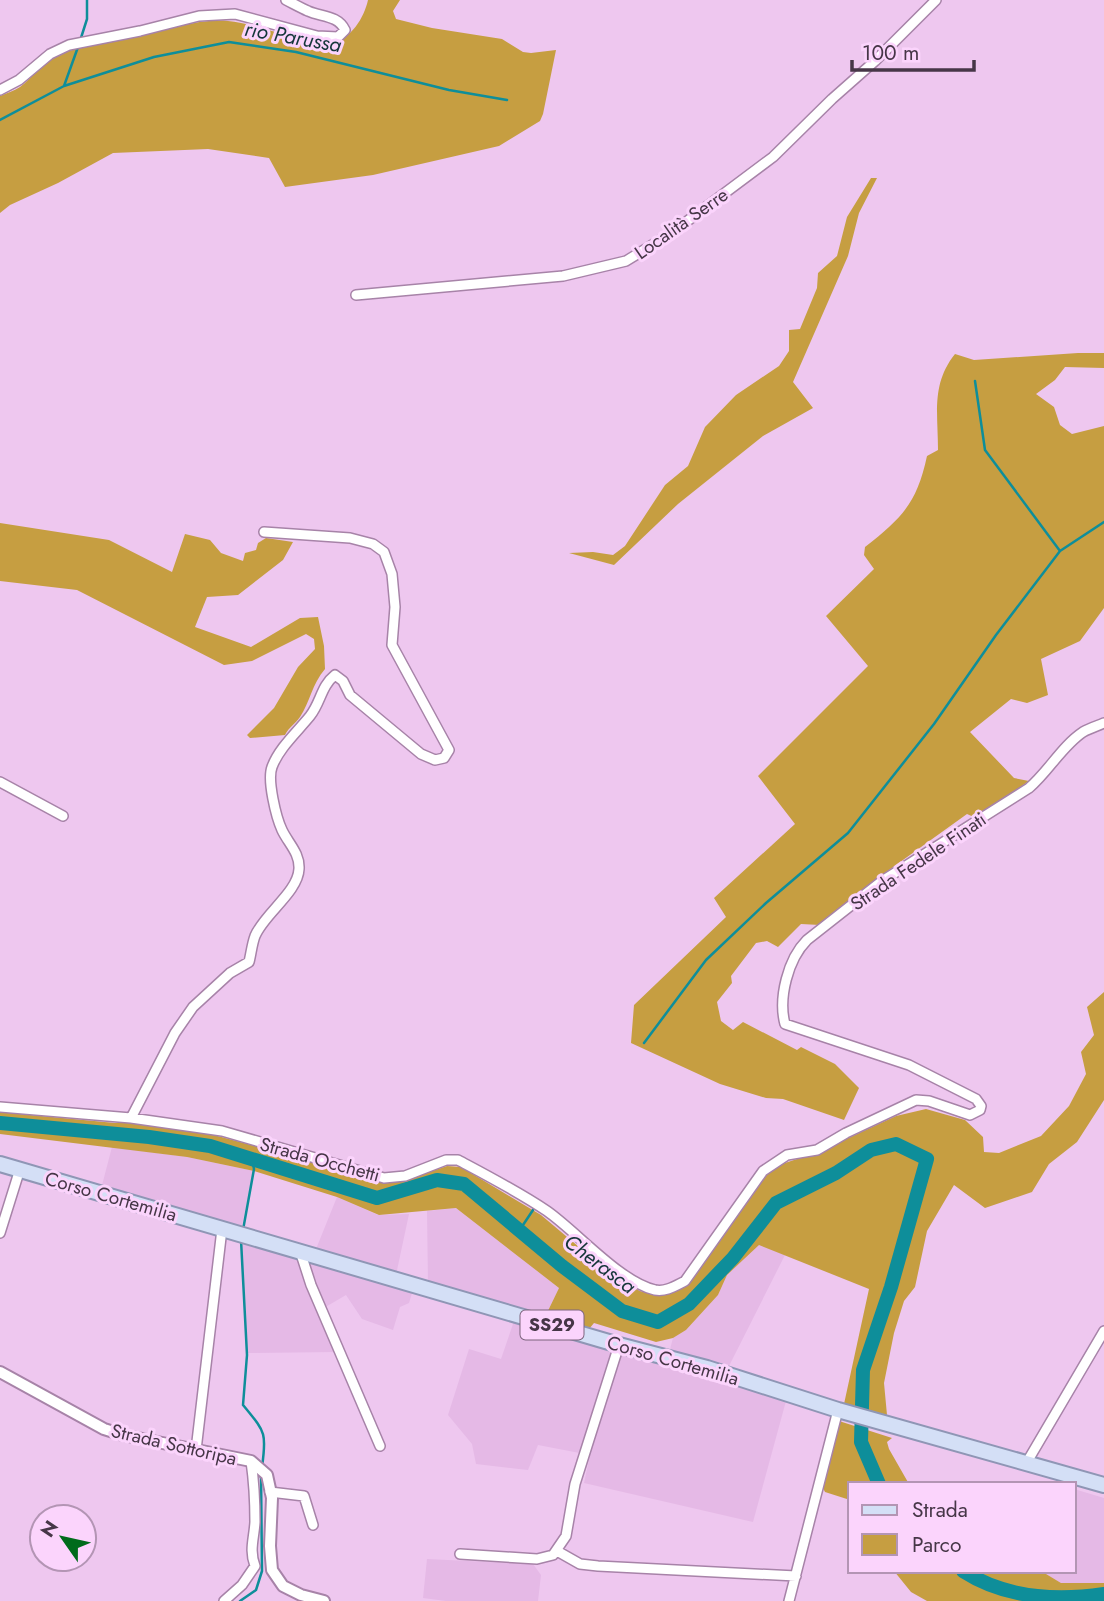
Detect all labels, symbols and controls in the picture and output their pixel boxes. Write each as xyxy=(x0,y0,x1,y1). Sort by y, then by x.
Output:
water label: rio Parussa xyxy=(242,14,344,60)
scale bar xyxy=(852,28,974,72)
text: 100 m xyxy=(862,38,919,68)
street label: Località Serre xyxy=(629,181,734,266)
street label: Strada Fedele Finati xyxy=(845,806,992,917)
street label: Strada Occhetti xyxy=(257,1130,383,1188)
street label: Corso Cortemilia xyxy=(42,1165,180,1228)
water label: Cherasca xyxy=(558,1227,643,1301)
road number: SS29 xyxy=(520,1310,584,1340)
street label: Corso Cortemilia xyxy=(604,1329,742,1392)
street label: Strada Sottoripa xyxy=(108,1417,239,1472)
legend xyxy=(848,1482,1076,1573)
text: Strada xyxy=(912,1495,968,1525)
north arrow xyxy=(28,1503,98,1573)
text: N xyxy=(34,1515,65,1543)
text: Parco xyxy=(912,1530,961,1560)

